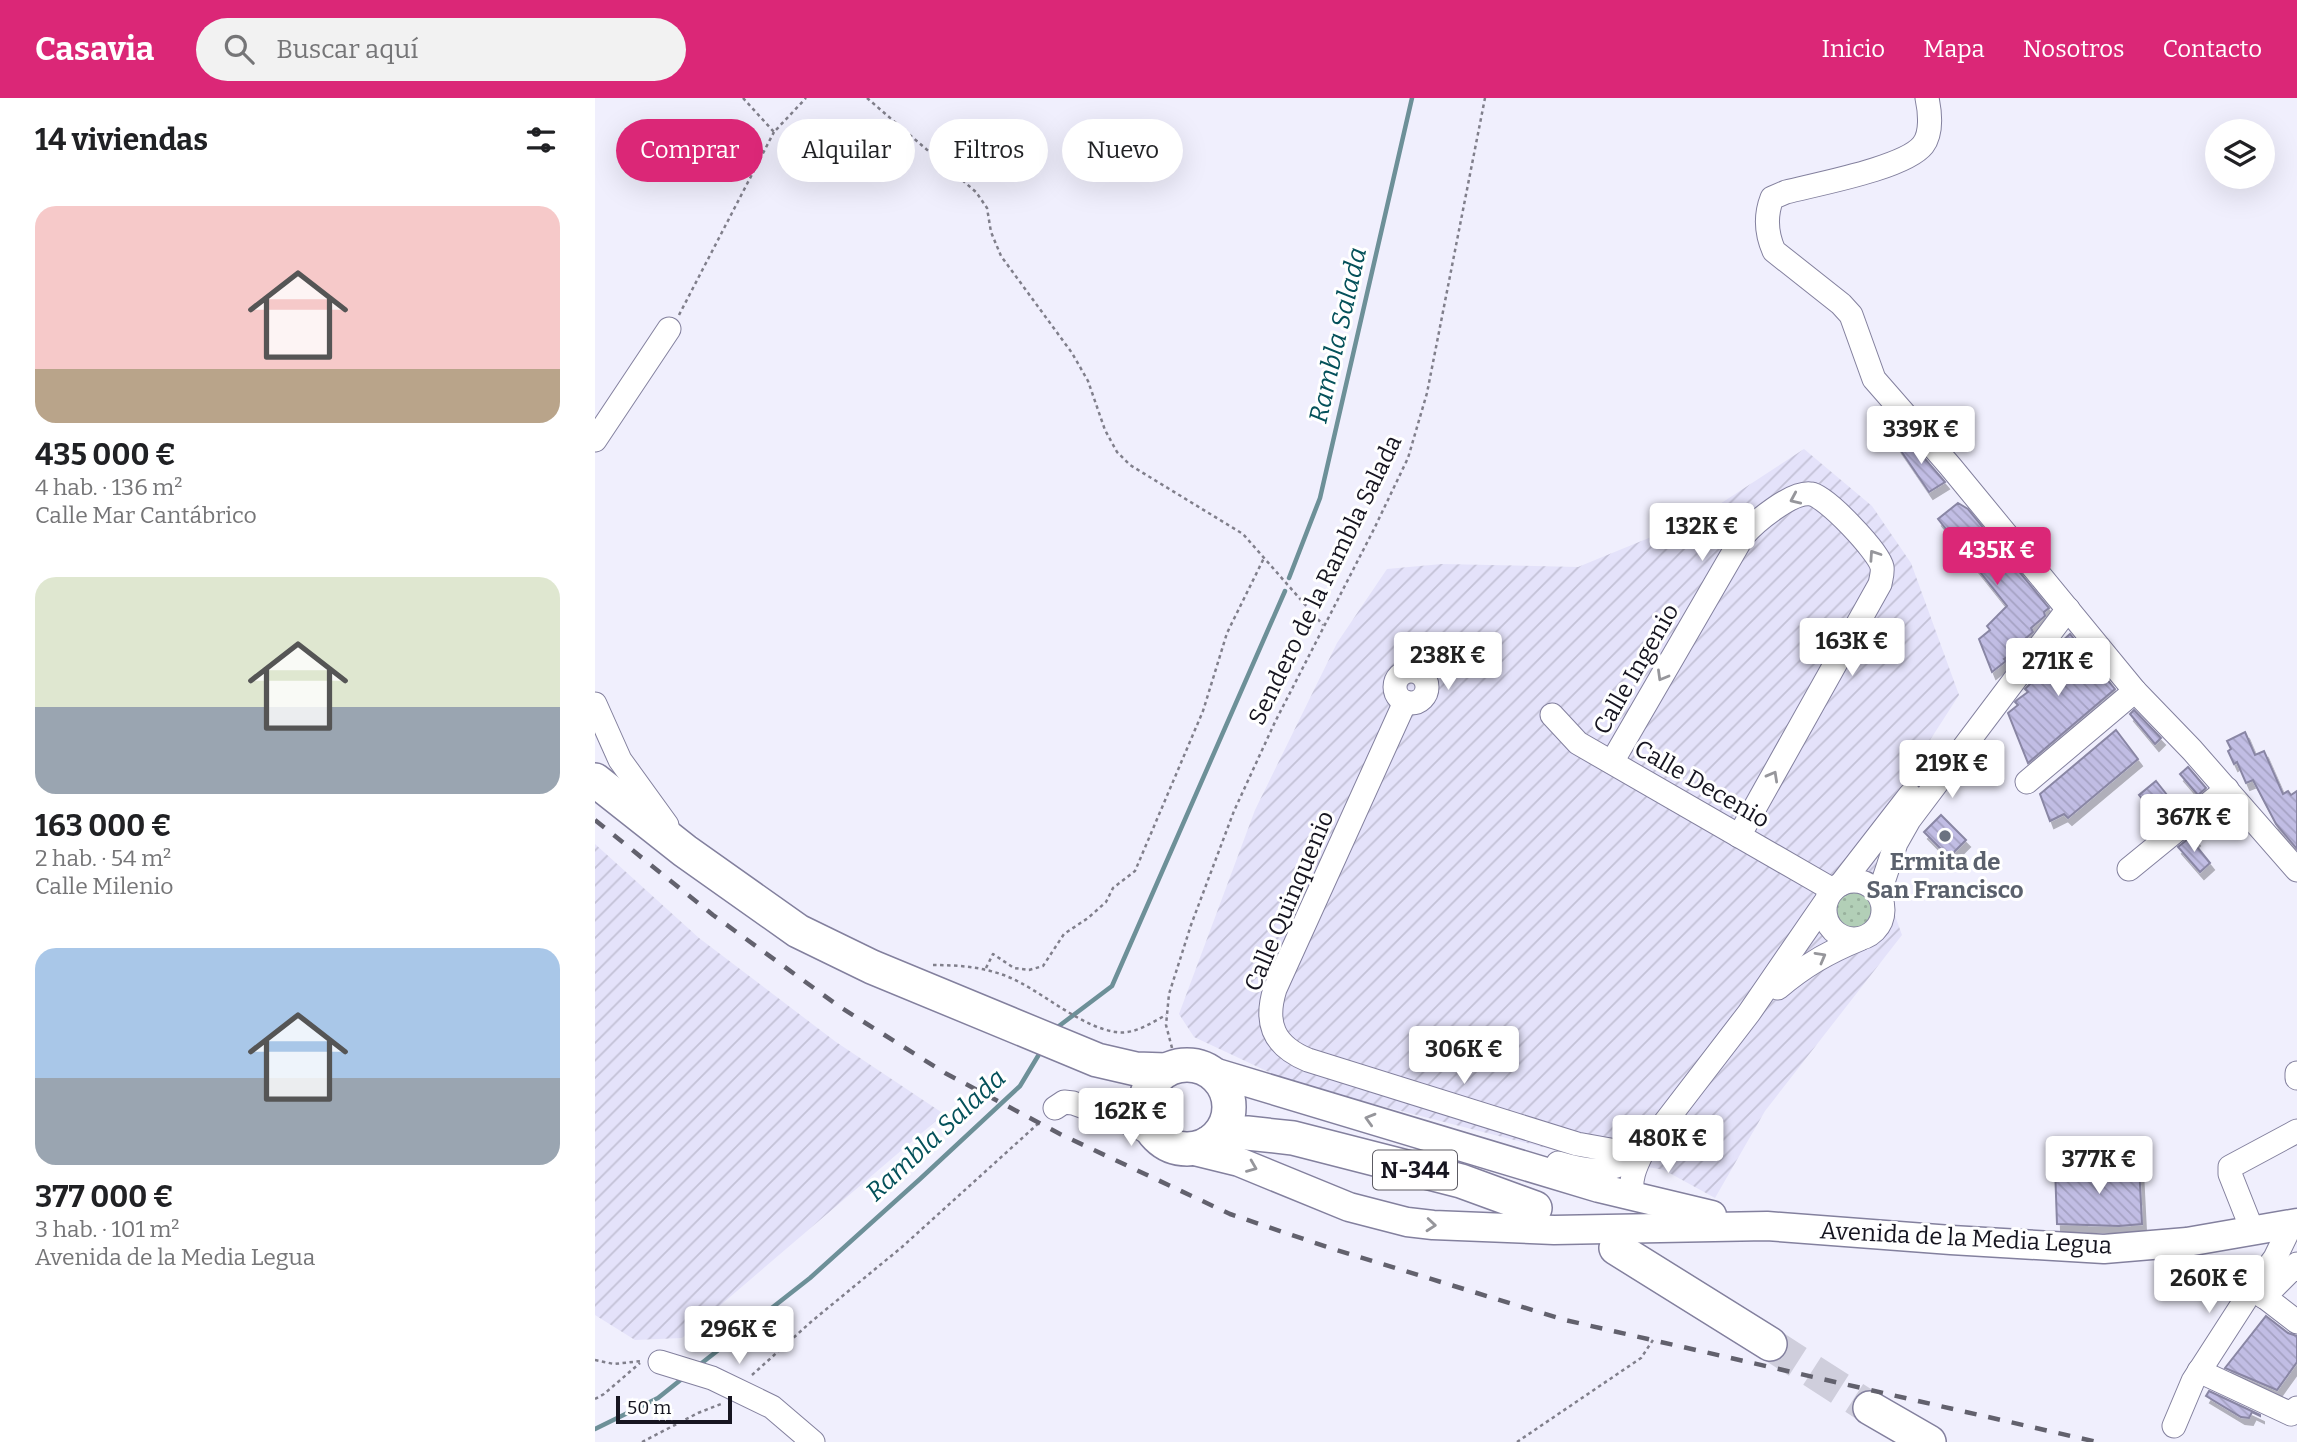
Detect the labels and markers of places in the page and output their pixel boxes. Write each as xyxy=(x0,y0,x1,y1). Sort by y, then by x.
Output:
pin: 339K € xyxy=(1864,406,1978,466)
pin: 132K € xyxy=(1645,504,1759,563)
pin: 435K € xyxy=(1940,528,2054,587)
pin: 163K € xyxy=(1795,618,1909,678)
pin: 238K € xyxy=(1391,632,1505,692)
pin: 271K € xyxy=(2001,638,2115,698)
pin: 219K € xyxy=(1895,740,2009,800)
pin: 367K € xyxy=(2137,794,2251,854)
marker: Ermita de San Francisco xyxy=(1937,828,1953,844)
place label: Ermita de San Francisco xyxy=(1866,848,2024,904)
pin: 306K € xyxy=(1407,1026,1521,1086)
pin: 162K € xyxy=(1074,1088,1188,1148)
pin: 480K € xyxy=(1611,1116,1725,1175)
pin: 377K € xyxy=(2042,1136,2156,1196)
pin: 260K € xyxy=(2152,1256,2266,1315)
pin: 296K € xyxy=(682,1306,796,1366)

